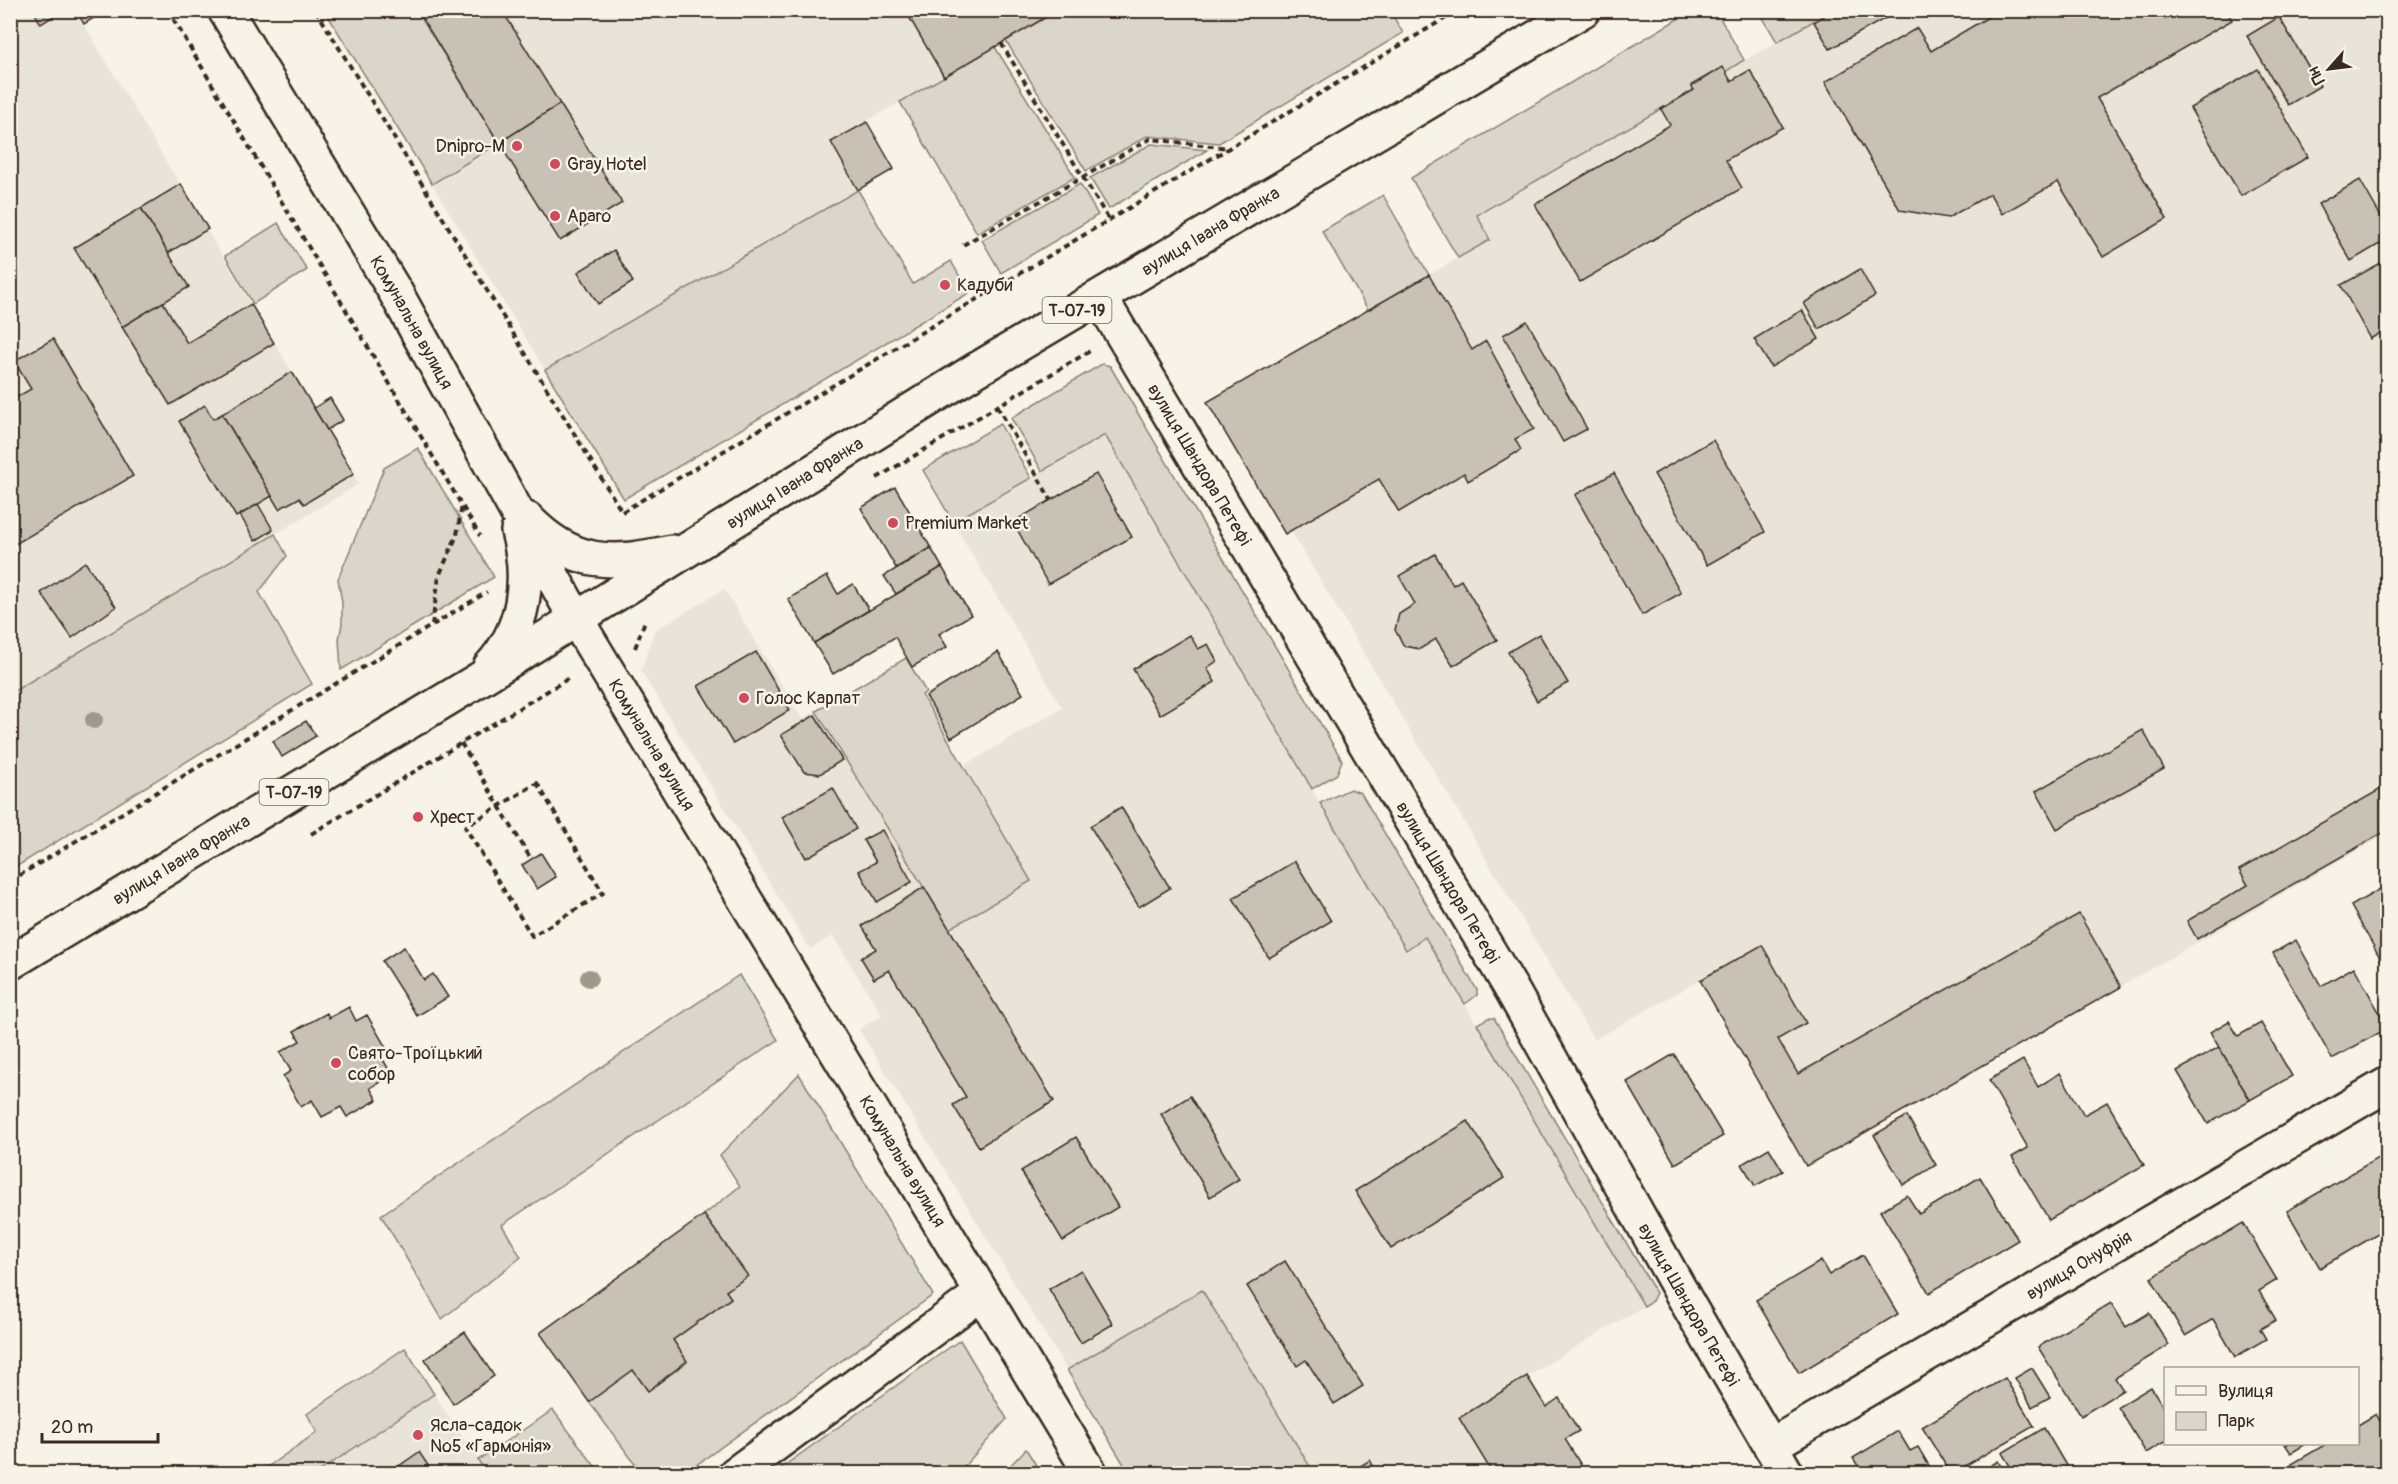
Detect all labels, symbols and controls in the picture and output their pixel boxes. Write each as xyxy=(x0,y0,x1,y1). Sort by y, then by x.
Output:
north arrow xyxy=(2299,39,2359,99)
text: Пн xyxy=(2304,63,2330,88)
place label: Dnipro-M xyxy=(435,135,505,158)
marker: Dnipro-M xyxy=(510,139,524,153)
place label: Gray Hotel xyxy=(567,153,647,176)
marker: Gray Hotel xyxy=(548,157,562,171)
street label: вулиця Івана Франка xyxy=(1137,182,1284,281)
place label: Aparo xyxy=(567,205,612,228)
marker: Aparo xyxy=(548,209,562,223)
street label: Комунальна вулиця xyxy=(364,252,458,394)
place label: Кадуби xyxy=(957,274,1013,297)
marker: Кадуби xyxy=(938,278,952,292)
road number: Т-07-19 xyxy=(1042,297,1112,323)
street label: вулиця Шандора Петефі xyxy=(1142,380,1256,550)
street label: вулиця Івана Франка xyxy=(722,432,868,535)
place label: Premium Market xyxy=(905,512,1029,535)
marker: Premium Market xyxy=(886,516,900,530)
street label: Комунальна вулиця xyxy=(603,675,700,815)
place label: Голос Карпат xyxy=(756,687,860,710)
marker: Голос Карпат xyxy=(737,691,751,705)
road number: Т-07-19 xyxy=(260,779,328,805)
street label: вулиця Шандора Петефі xyxy=(1391,797,1505,968)
place label: Хрест xyxy=(430,806,475,829)
street label: вулиця Івана Франка xyxy=(108,810,255,910)
marker: Хрест xyxy=(411,810,425,824)
place label: Свято-Троїцький собор xyxy=(348,1042,483,1086)
marker: Свято-Троїцький собор xyxy=(329,1056,343,1070)
street label: Комунальна вулиця xyxy=(854,1091,951,1232)
street label: вулиця Шандора Петефі xyxy=(1633,1219,1744,1391)
street label: вулиця Онуфрія xyxy=(2022,1226,2136,1305)
legend xyxy=(2164,1367,2359,1445)
text: Вулиця xyxy=(2218,1380,2273,1403)
scale bar xyxy=(42,1406,158,1444)
text: Парк xyxy=(2218,1410,2255,1433)
place label: Ясла-садок №5 «Гармонія» xyxy=(430,1414,551,1458)
text: 20 m xyxy=(51,1416,93,1439)
marker: Ясла-садок №5 «Гармонія» xyxy=(411,1428,425,1442)

